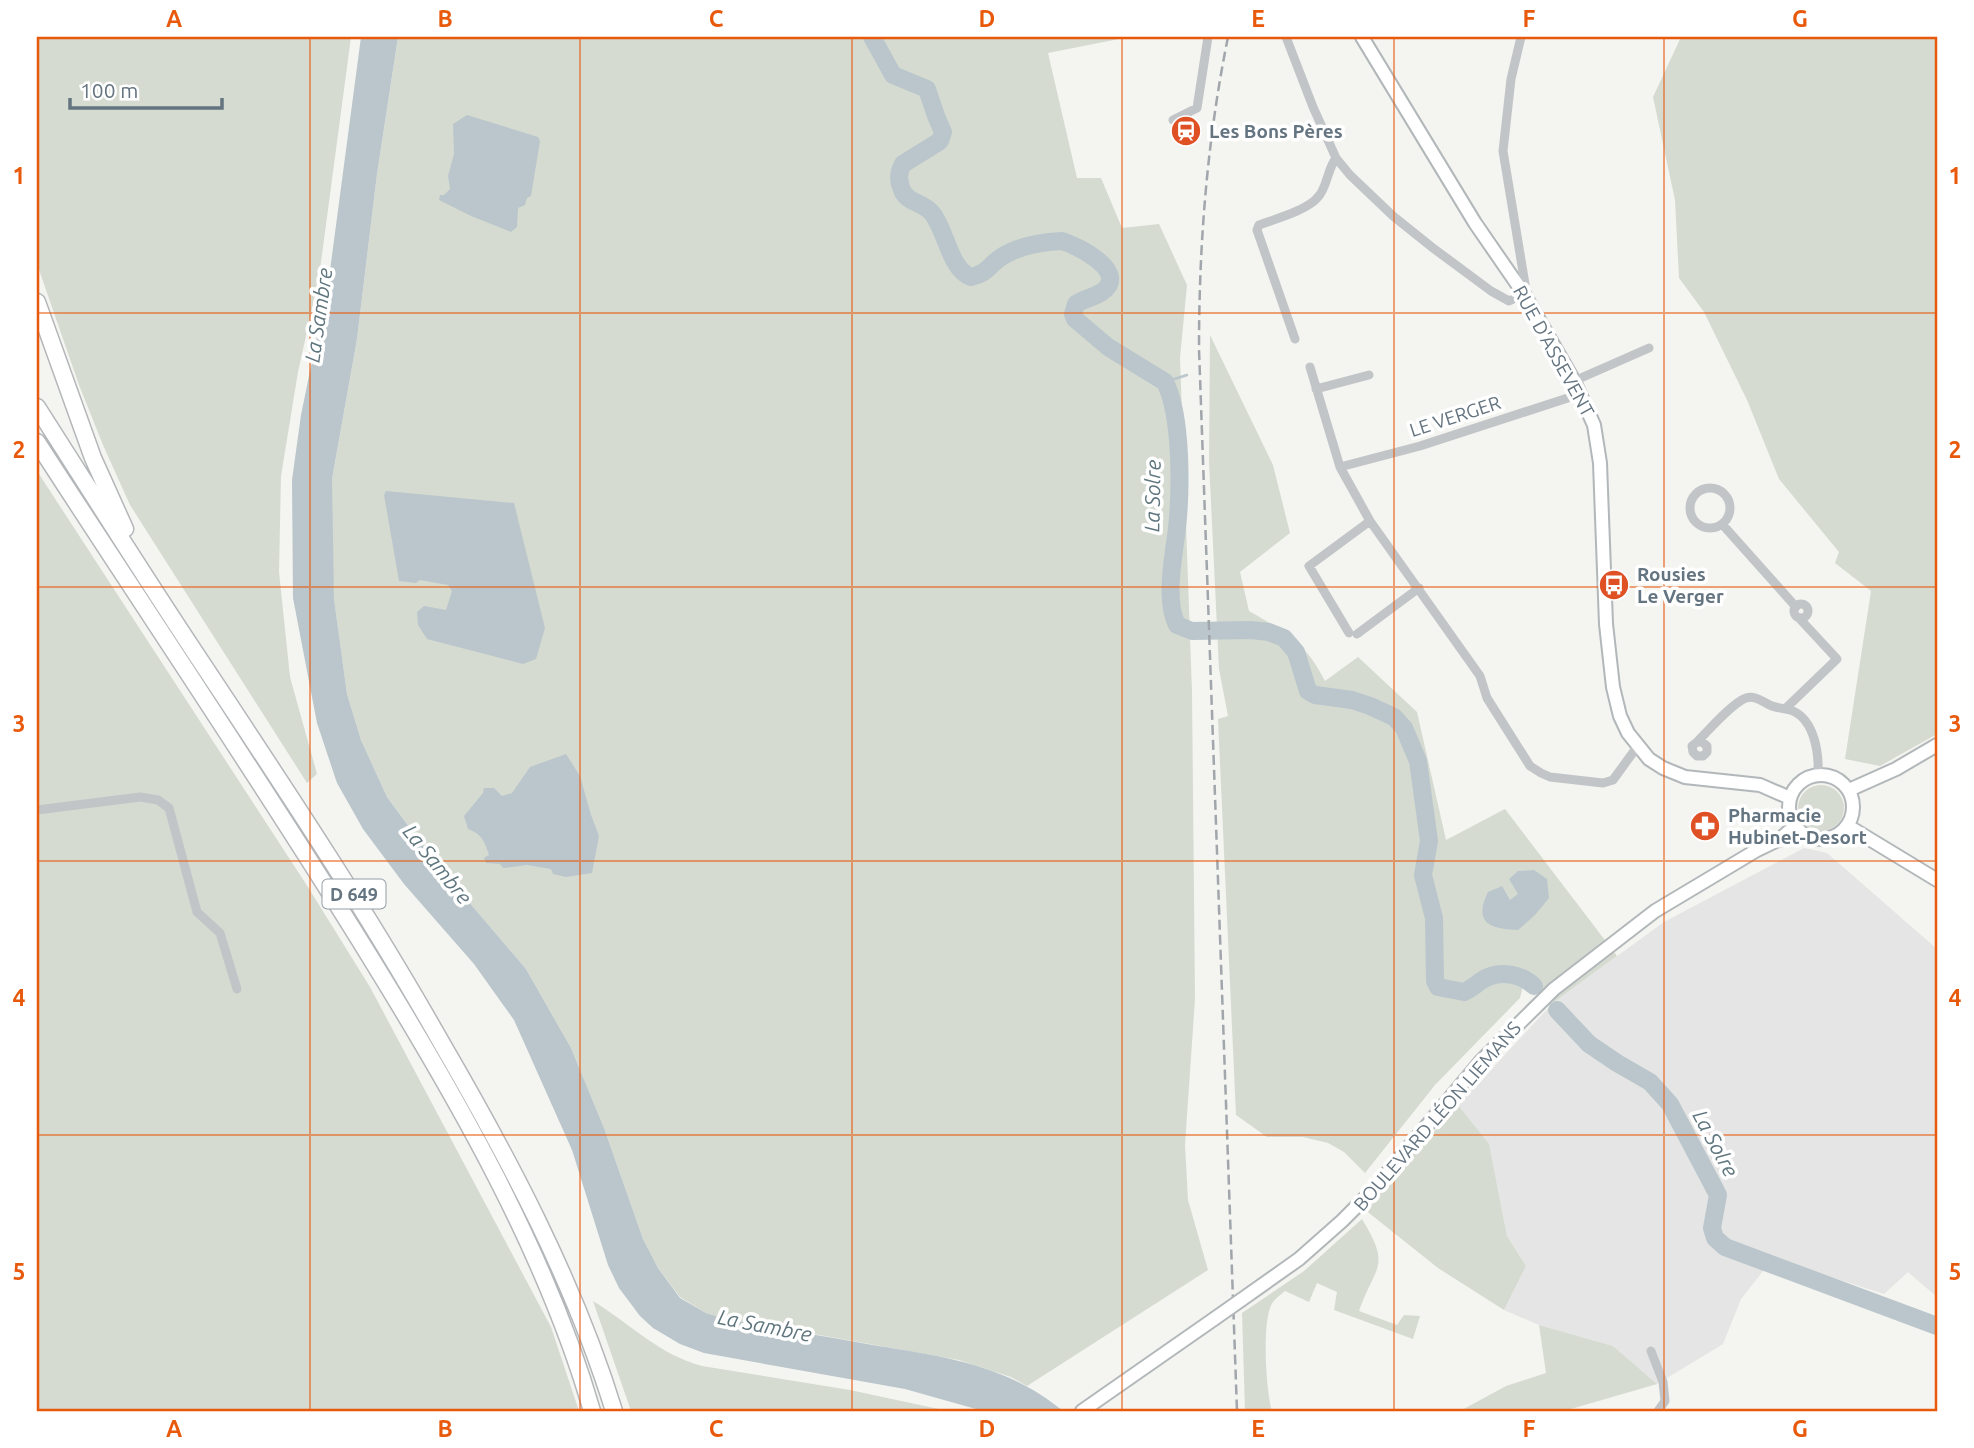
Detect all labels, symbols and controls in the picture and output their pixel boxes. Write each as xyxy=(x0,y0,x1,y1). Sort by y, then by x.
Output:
text: A xyxy=(166,6,182,31)
text: B xyxy=(437,6,453,31)
text: C xyxy=(709,6,724,31)
text: D xyxy=(979,6,995,31)
text: E xyxy=(1251,6,1265,31)
text: F xyxy=(1523,6,1536,31)
text: G xyxy=(1792,6,1808,31)
scale bar xyxy=(70,66,222,110)
text: 100 m xyxy=(80,78,138,102)
station icon: Les Bons Pères xyxy=(1169,114,1203,148)
place label: Les Bons Pères xyxy=(1209,120,1343,142)
text: 1 xyxy=(13,163,25,188)
text: 1 xyxy=(1949,163,1961,188)
water label: La Sambre xyxy=(299,266,337,364)
street label: RUE D'ASSEVENT xyxy=(1509,282,1599,421)
street label: LE VERGER xyxy=(1407,391,1503,441)
text: 2 xyxy=(13,437,25,462)
text: 2 xyxy=(1949,437,1961,462)
water label: La Solre xyxy=(1139,459,1165,532)
place label: Rousies Le Verger xyxy=(1637,563,1724,607)
bus stop icon: Rousies Le Verger xyxy=(1597,568,1631,602)
text: 3 xyxy=(13,711,25,736)
text: 3 xyxy=(1949,711,1961,736)
place label: Pharmacie Hubinet-Desort xyxy=(1728,804,1867,848)
pharmacy icon: Pharmacie Hubinet-Desort xyxy=(1688,809,1722,843)
water label: La Sambre xyxy=(399,819,478,909)
road number: D 649 xyxy=(322,880,386,908)
text: 4 xyxy=(13,985,26,1010)
text: 4 xyxy=(1949,985,1962,1010)
street label: BOULEVARD LÉON LIEMANS xyxy=(1349,1017,1525,1215)
water label: La Solre xyxy=(1688,1105,1744,1181)
text: 5 xyxy=(13,1259,25,1284)
text: 5 xyxy=(1949,1259,1961,1284)
water label: La Sambre xyxy=(716,1304,814,1346)
text: A xyxy=(166,1416,182,1441)
text: B xyxy=(437,1416,453,1441)
text: C xyxy=(709,1416,724,1441)
text: D xyxy=(979,1416,995,1441)
text: E xyxy=(1251,1416,1265,1441)
text: F xyxy=(1523,1416,1536,1441)
text: G xyxy=(1792,1416,1808,1441)

